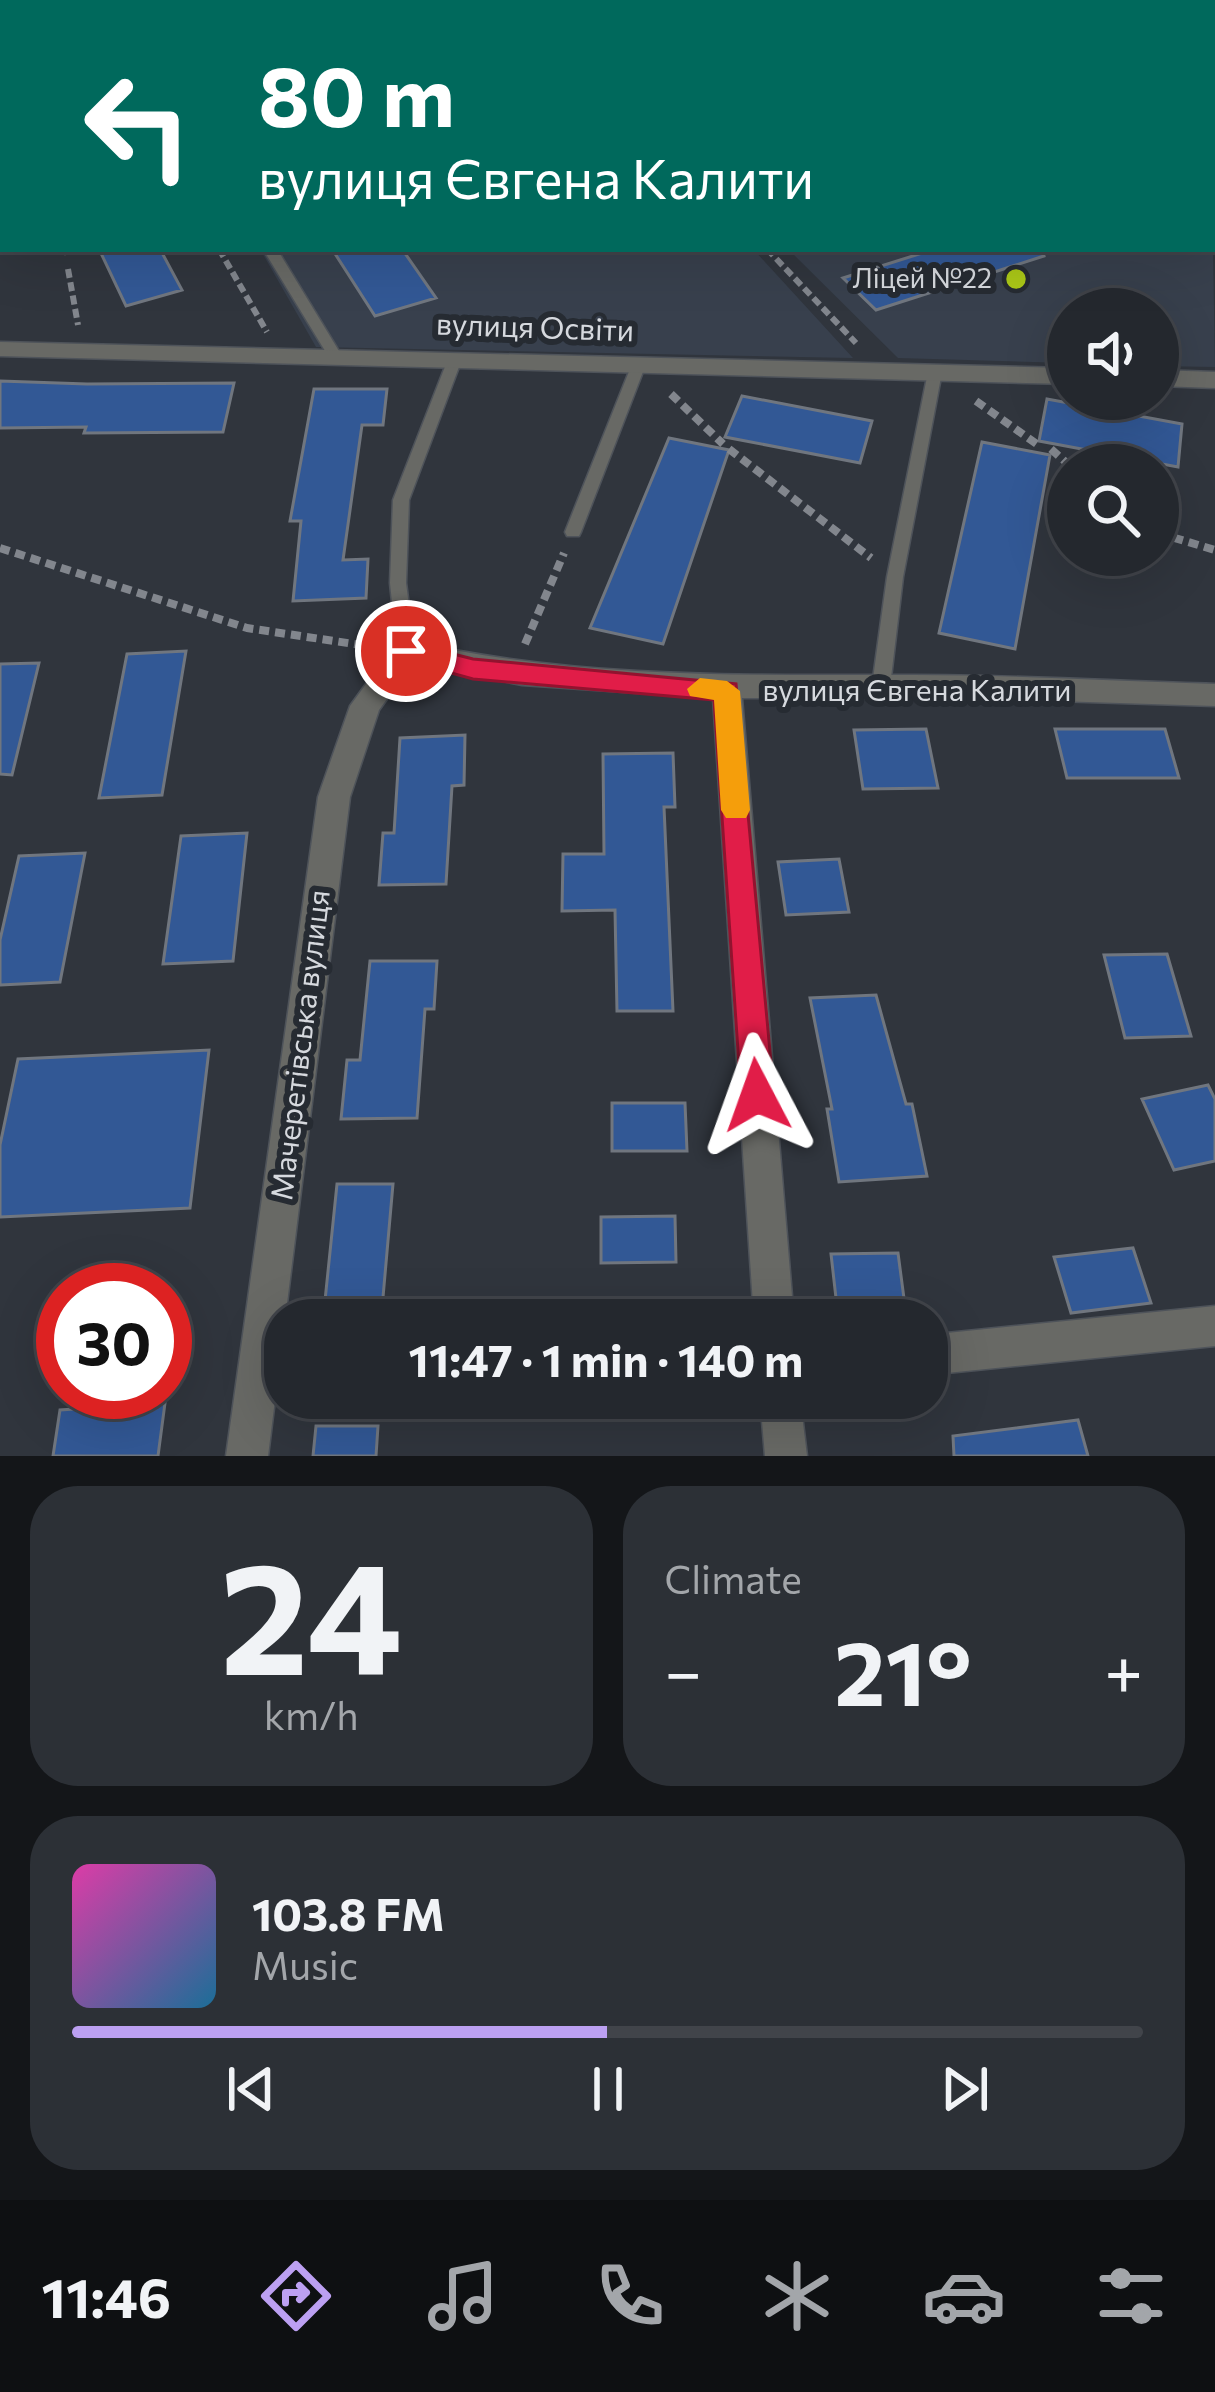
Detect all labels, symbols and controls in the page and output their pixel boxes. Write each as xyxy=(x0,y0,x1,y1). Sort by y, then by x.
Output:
text: 80 m xyxy=(258,42,455,144)
icon: left xyxy=(60,48,216,204)
text: вулиця Євгена Калити xyxy=(258,144,814,210)
place label: Ліцей №22 xyxy=(853,261,992,294)
marker: Ліцей №22 xyxy=(1003,266,1029,292)
map controls xyxy=(1047,288,1179,576)
button: sound xyxy=(1047,288,1179,420)
street label: вулиця Освіти xyxy=(435,304,635,347)
button: search xyxy=(1047,444,1179,576)
pin xyxy=(355,600,457,702)
icon: arrive xyxy=(373,618,439,684)
street label: вулиця Євгена Калити xyxy=(762,670,1072,707)
street label: Мачеретівська вулиця xyxy=(261,887,336,1202)
position arrow xyxy=(694,1032,820,1158)
speed limit sign: 30 xyxy=(36,1263,192,1419)
text: 11:47 · 1 min · 140 m xyxy=(409,1331,803,1386)
text: 24 xyxy=(220,1516,402,1707)
text: Climate xyxy=(665,1554,802,1602)
text: 21° xyxy=(834,1614,972,1725)
text: − xyxy=(665,1629,702,1710)
text: + xyxy=(1104,1629,1143,1710)
text: km/h xyxy=(264,1690,359,1738)
text: 103.8 FM xyxy=(252,1885,445,1940)
text: Music xyxy=(252,1940,358,1988)
icon: previous xyxy=(218,2056,284,2122)
icon: pause xyxy=(575,2056,641,2122)
icon: next xyxy=(932,2056,998,2122)
icon: directions xyxy=(254,2254,338,2338)
icon: music xyxy=(421,2254,505,2338)
icon: phone xyxy=(588,2254,672,2338)
icon: climate xyxy=(755,2254,839,2338)
icon: car xyxy=(922,2254,1006,2338)
icon: filters xyxy=(1089,2254,1173,2338)
text: 11:46 xyxy=(42,2263,171,2329)

